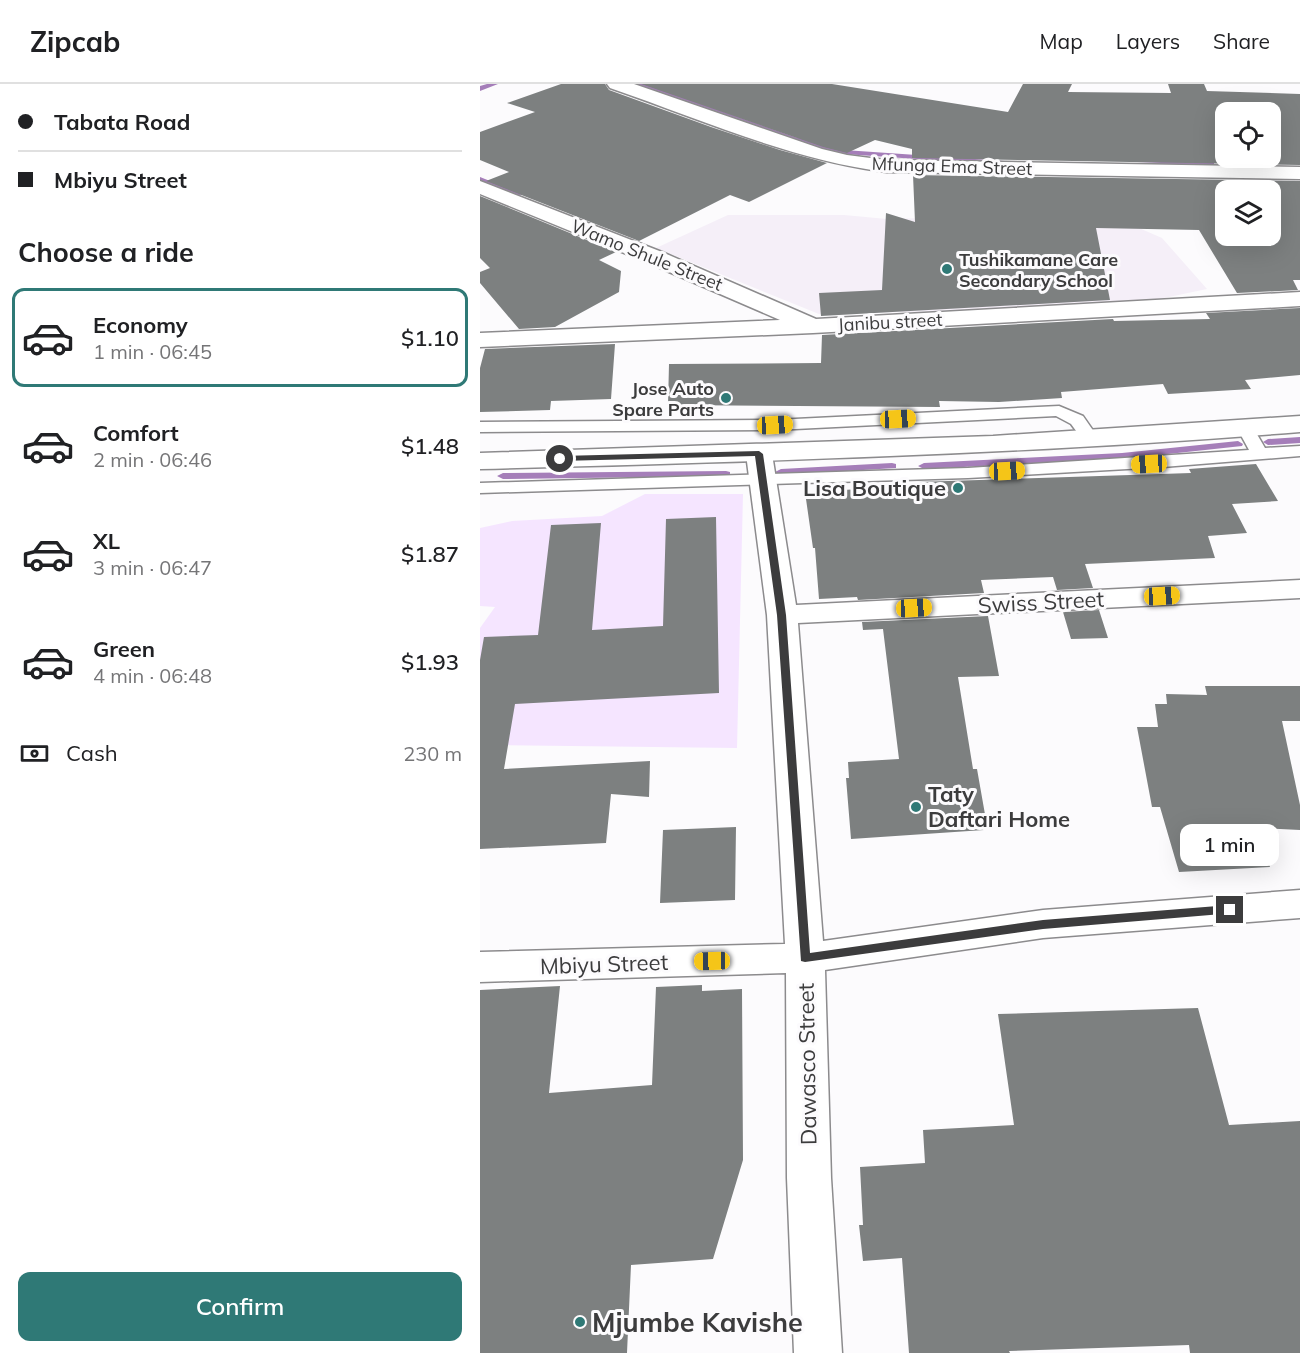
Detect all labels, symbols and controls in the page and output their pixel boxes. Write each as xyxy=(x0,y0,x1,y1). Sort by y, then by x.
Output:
text: Zipcab xyxy=(30,24,120,59)
text: Map xyxy=(1040,28,1083,54)
text: Layers xyxy=(1116,28,1180,54)
text: Share xyxy=(1213,28,1270,54)
map controls xyxy=(1215,102,1281,246)
button: locate xyxy=(1215,102,1281,168)
text: Tabata Road xyxy=(54,108,190,136)
street label: Mfunga Ema Street xyxy=(871,152,1033,180)
text: Mbiyu Street xyxy=(54,166,187,194)
button: layers xyxy=(1215,180,1281,246)
street label: Wamo Shule Street xyxy=(568,214,726,296)
text: Choose a ride xyxy=(18,235,194,269)
place label: Tushikamane Care Secondary School xyxy=(959,248,1118,292)
marker: Tushikamane Care Secondary School xyxy=(940,262,954,276)
street label: Janibu street xyxy=(837,308,943,336)
icon: car xyxy=(21,311,75,365)
text: Economy xyxy=(93,311,188,339)
text: $1.10 xyxy=(401,324,459,352)
text: 1 min · 06:45 xyxy=(93,339,212,364)
place label: Jose Auto Spare Parts xyxy=(612,377,714,421)
marker: Jose Auto Spare Parts xyxy=(719,391,733,405)
car xyxy=(880,409,916,429)
car xyxy=(757,415,793,435)
icon: car xyxy=(21,419,75,473)
text: Comfort xyxy=(93,419,179,447)
text: $1.48 xyxy=(401,432,459,460)
route start xyxy=(546,445,573,472)
text: 2 min · 06:46 xyxy=(93,447,212,472)
car xyxy=(1131,454,1167,474)
car xyxy=(989,461,1025,481)
place label: Lisa Boutique xyxy=(803,474,946,502)
marker: Lisa Boutique xyxy=(951,481,965,495)
icon: car xyxy=(21,527,75,581)
text: XL xyxy=(93,527,120,555)
text: $1.87 xyxy=(401,540,459,568)
text: 3 min · 06:47 xyxy=(93,555,212,580)
street label: Swiss Street xyxy=(977,585,1105,619)
car xyxy=(1144,586,1180,606)
car xyxy=(896,598,932,618)
icon: car xyxy=(21,635,75,689)
text: Green xyxy=(93,635,155,663)
text: $1.93 xyxy=(401,648,459,676)
text: 4 min · 06:48 xyxy=(93,663,212,688)
icon: cash xyxy=(18,737,51,770)
text: Cash xyxy=(66,739,118,767)
text: 230 m xyxy=(403,741,462,766)
place label: Taty Daftari Home xyxy=(928,780,1070,833)
marker: Taty Daftari Home xyxy=(909,800,923,814)
callout: 1 min xyxy=(1180,823,1280,865)
text: 1 min xyxy=(1204,832,1255,857)
route end xyxy=(1216,896,1243,923)
street label: Mbiyu Street xyxy=(539,948,669,980)
car xyxy=(694,952,730,970)
street label: Dawasco Street xyxy=(792,982,822,1145)
button: Confirm xyxy=(18,1272,462,1341)
place label: Mjumbe Kavishe xyxy=(592,1305,803,1339)
marker: Mjumbe Kavishe xyxy=(573,1315,587,1329)

